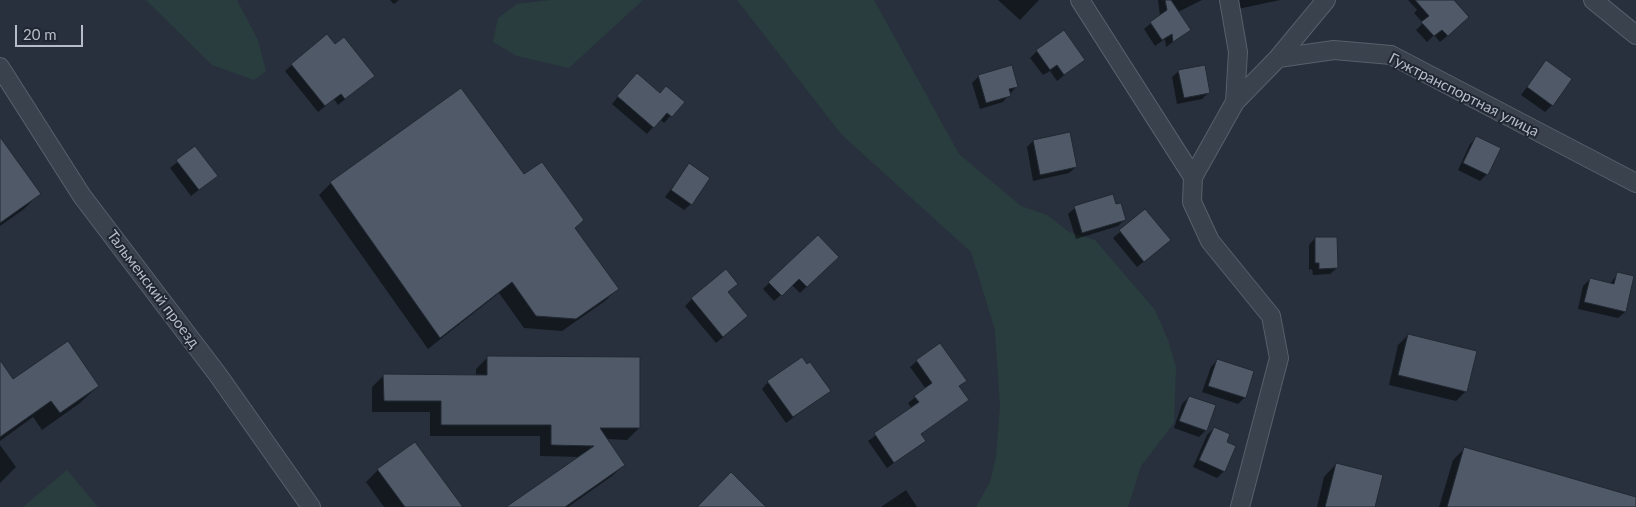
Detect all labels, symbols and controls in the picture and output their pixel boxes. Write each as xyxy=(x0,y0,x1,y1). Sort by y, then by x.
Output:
scale bar xyxy=(18,15,85,47)
text: 20 m xyxy=(23,25,57,43)
street label: Гужтранспортная улица xyxy=(1386,49,1542,141)
street label: Тальменский проезд xyxy=(103,227,203,351)

